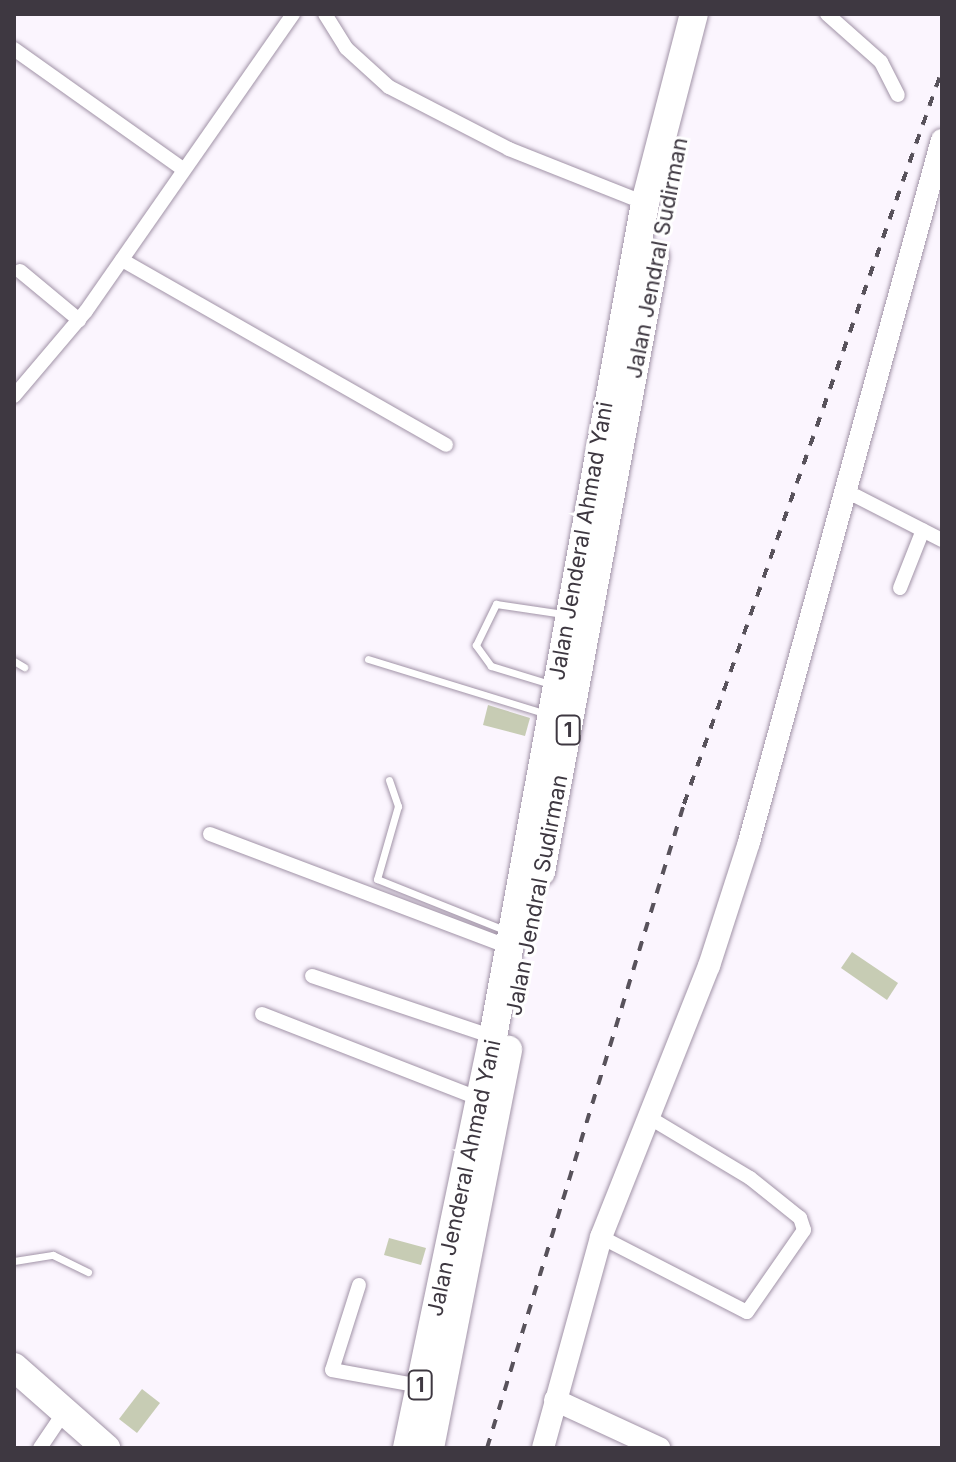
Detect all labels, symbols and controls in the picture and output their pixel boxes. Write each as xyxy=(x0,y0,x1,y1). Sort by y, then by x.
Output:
street label: Jalan Jendral Sudirman xyxy=(621,135,693,381)
street label: Jalan Jenderal Ahmad Yani xyxy=(544,400,618,682)
road number: 1 xyxy=(554,714,582,746)
street label: Jalan Jendral Sudirman xyxy=(501,772,573,1018)
street label: Jalan Jenderal Ahmad Yani xyxy=(422,1037,506,1319)
road number: 1 xyxy=(406,1369,434,1401)

